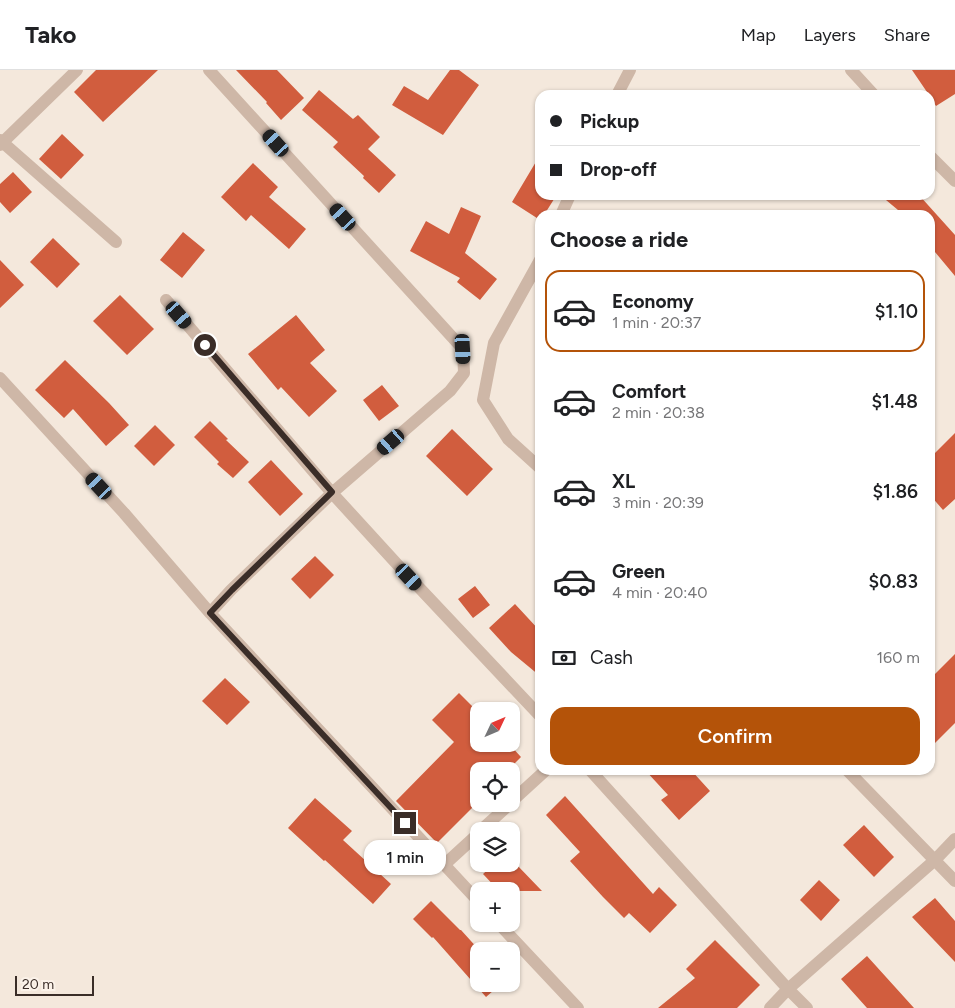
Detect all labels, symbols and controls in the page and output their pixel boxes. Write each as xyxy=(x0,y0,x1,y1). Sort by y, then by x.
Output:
text: Tako xyxy=(25,20,76,49)
text: Map xyxy=(741,24,776,46)
text: Layers xyxy=(804,24,856,46)
text: Share xyxy=(884,24,930,46)
text: Pickup xyxy=(580,110,639,133)
car xyxy=(260,127,291,159)
text: Drop-off xyxy=(580,158,657,181)
car xyxy=(327,201,358,233)
text: Choose a ride xyxy=(550,226,688,253)
icon: car xyxy=(552,289,597,334)
text: Economy xyxy=(612,290,694,313)
car xyxy=(163,299,194,331)
text: $1.10 xyxy=(875,300,918,323)
text: 1 min · 20:37 xyxy=(612,313,701,332)
route start xyxy=(194,334,216,356)
car xyxy=(454,334,471,364)
icon: car xyxy=(552,379,597,424)
text: Comfort xyxy=(612,380,687,403)
text: $1.48 xyxy=(871,390,918,413)
text: 2 min · 20:38 xyxy=(612,403,705,422)
car xyxy=(374,426,407,458)
icon: car xyxy=(552,469,597,514)
car xyxy=(83,470,114,502)
text: XL xyxy=(612,470,635,493)
text: $1.86 xyxy=(872,480,918,503)
text: 3 min · 20:39 xyxy=(612,493,704,512)
icon: car xyxy=(552,559,597,604)
text: Green xyxy=(612,560,665,583)
car xyxy=(393,561,424,593)
text: $0.83 xyxy=(869,570,918,593)
text: 4 min · 20:40 xyxy=(612,583,708,602)
icon: cash xyxy=(550,644,578,672)
text: Cash xyxy=(590,646,633,669)
text: 160 m xyxy=(877,648,920,667)
north arrow xyxy=(470,702,520,752)
map controls xyxy=(470,702,520,992)
button: Confirm xyxy=(550,707,920,765)
button: locate xyxy=(470,762,520,812)
route end xyxy=(394,812,416,834)
button: layers xyxy=(470,822,520,872)
callout: 1 min xyxy=(364,840,446,876)
text: 1 min xyxy=(386,848,424,867)
button: + xyxy=(470,882,520,932)
button: − xyxy=(470,942,520,992)
scale bar xyxy=(15,973,94,996)
text: 20 m xyxy=(22,976,54,993)

